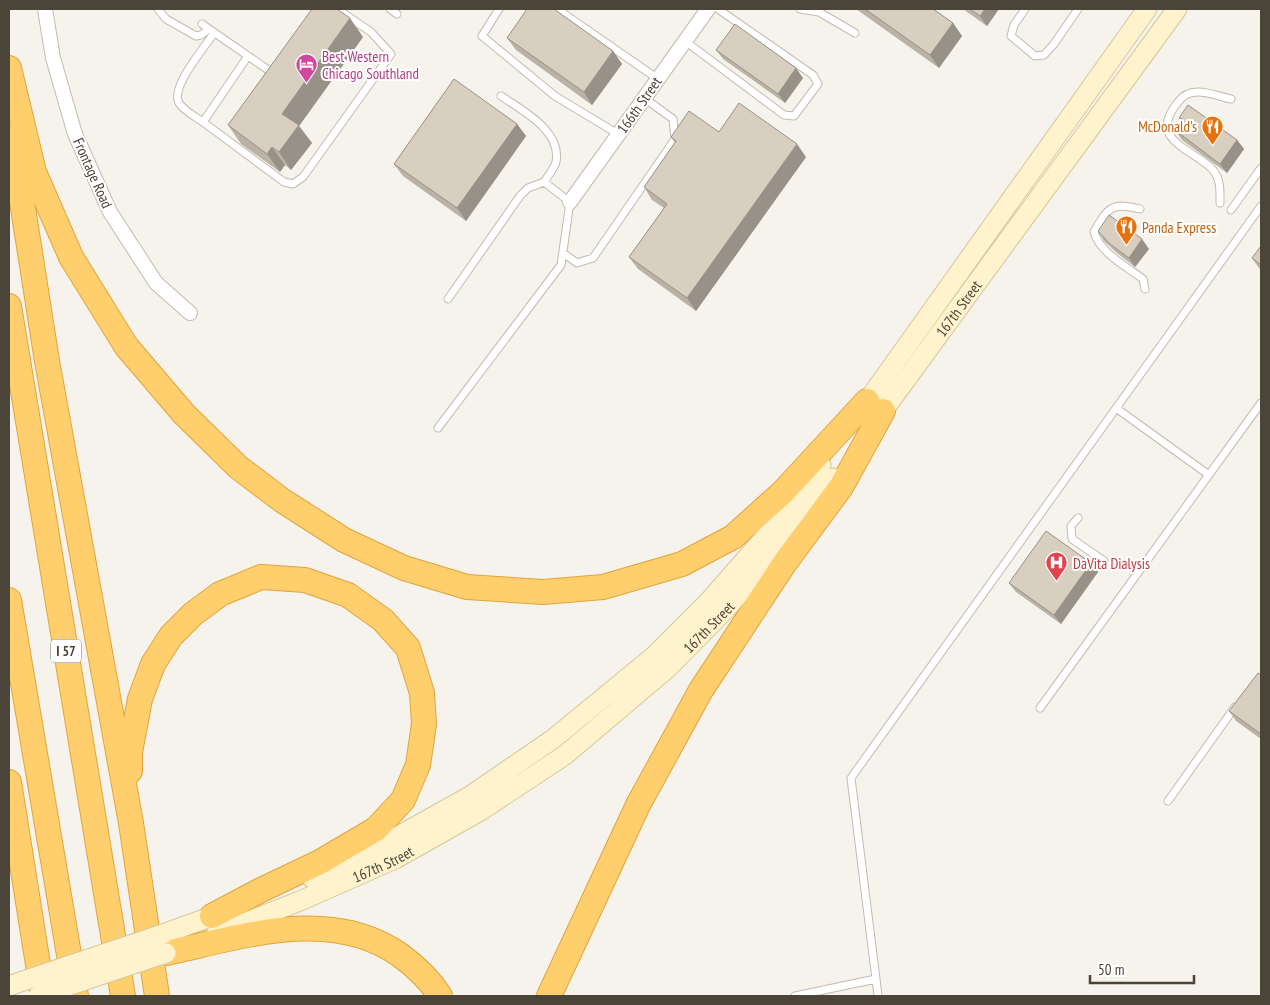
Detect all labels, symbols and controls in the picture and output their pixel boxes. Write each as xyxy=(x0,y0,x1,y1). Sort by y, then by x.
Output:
place label: Best Western Chicago Southland xyxy=(322,47,419,83)
hotel icon: Best Western Chicago Southland xyxy=(294,53,318,84)
street label: 166th Street xyxy=(613,73,665,137)
restaurant icon: McDonald's xyxy=(1201,114,1225,145)
place label: McDonald's xyxy=(1138,117,1197,136)
street label: Frontage Road xyxy=(69,135,117,211)
restaurant icon: Panda Express xyxy=(1114,215,1138,246)
place label: Panda Express xyxy=(1142,218,1216,237)
street label: 167th Street xyxy=(931,276,985,340)
hospital icon: DaVita Dialysis xyxy=(1045,551,1069,582)
place label: DaVita Dialysis xyxy=(1073,554,1150,573)
street label: 167th Street xyxy=(679,597,738,657)
road number: I 57 xyxy=(51,640,81,662)
street label: 167th Street xyxy=(349,841,417,886)
scale bar xyxy=(1090,952,1194,984)
text: 50 m xyxy=(1098,960,1124,979)

